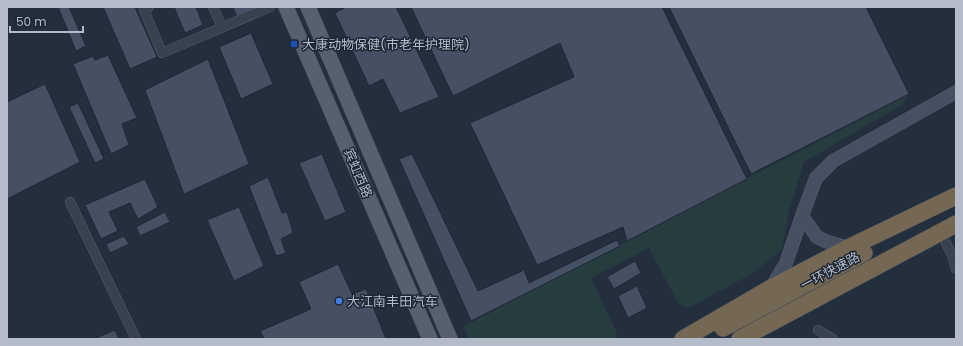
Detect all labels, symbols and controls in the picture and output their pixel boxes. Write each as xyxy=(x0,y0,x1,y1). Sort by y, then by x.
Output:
scale bar xyxy=(10,8,83,34)
text: 50 m xyxy=(16,13,47,30)
place label: 大康动物保健(市老年护理院) xyxy=(302,35,470,54)
marker: 大康动物保健(市老年护理院) xyxy=(289,39,299,49)
street label: 宾虹西路 xyxy=(339,145,377,201)
street label: 一环快速路 xyxy=(797,247,863,295)
place label: 大江南丰田汽车 xyxy=(347,292,438,311)
marker: 大江南丰田汽车 xyxy=(334,296,344,306)

